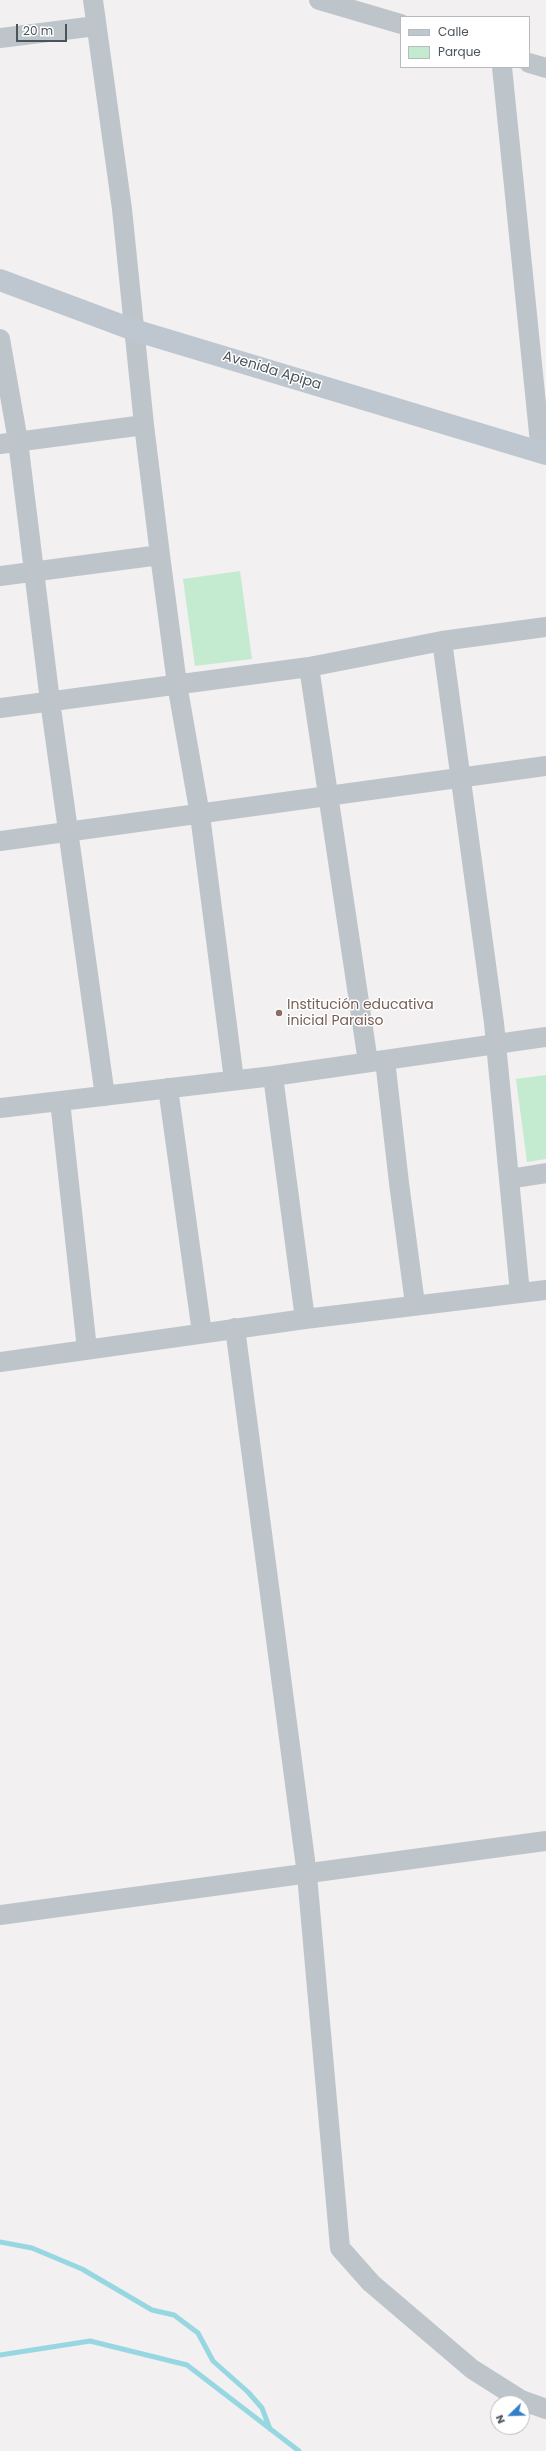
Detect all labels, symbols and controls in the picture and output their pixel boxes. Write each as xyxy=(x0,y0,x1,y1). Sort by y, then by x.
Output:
scale bar xyxy=(18,16,69,42)
legend xyxy=(400,16,530,68)
text: 20 m xyxy=(23,22,53,39)
text: Calle xyxy=(438,23,469,40)
text: Parque xyxy=(438,43,481,60)
street label: Avenida Apipa xyxy=(221,348,323,394)
place label: Institución educativa inicial Paraiso xyxy=(287,997,434,1030)
marker: Institución educativa inicial Paraiso xyxy=(274,1008,284,1018)
north arrow xyxy=(490,2395,530,2435)
text: N xyxy=(491,2412,509,2426)

